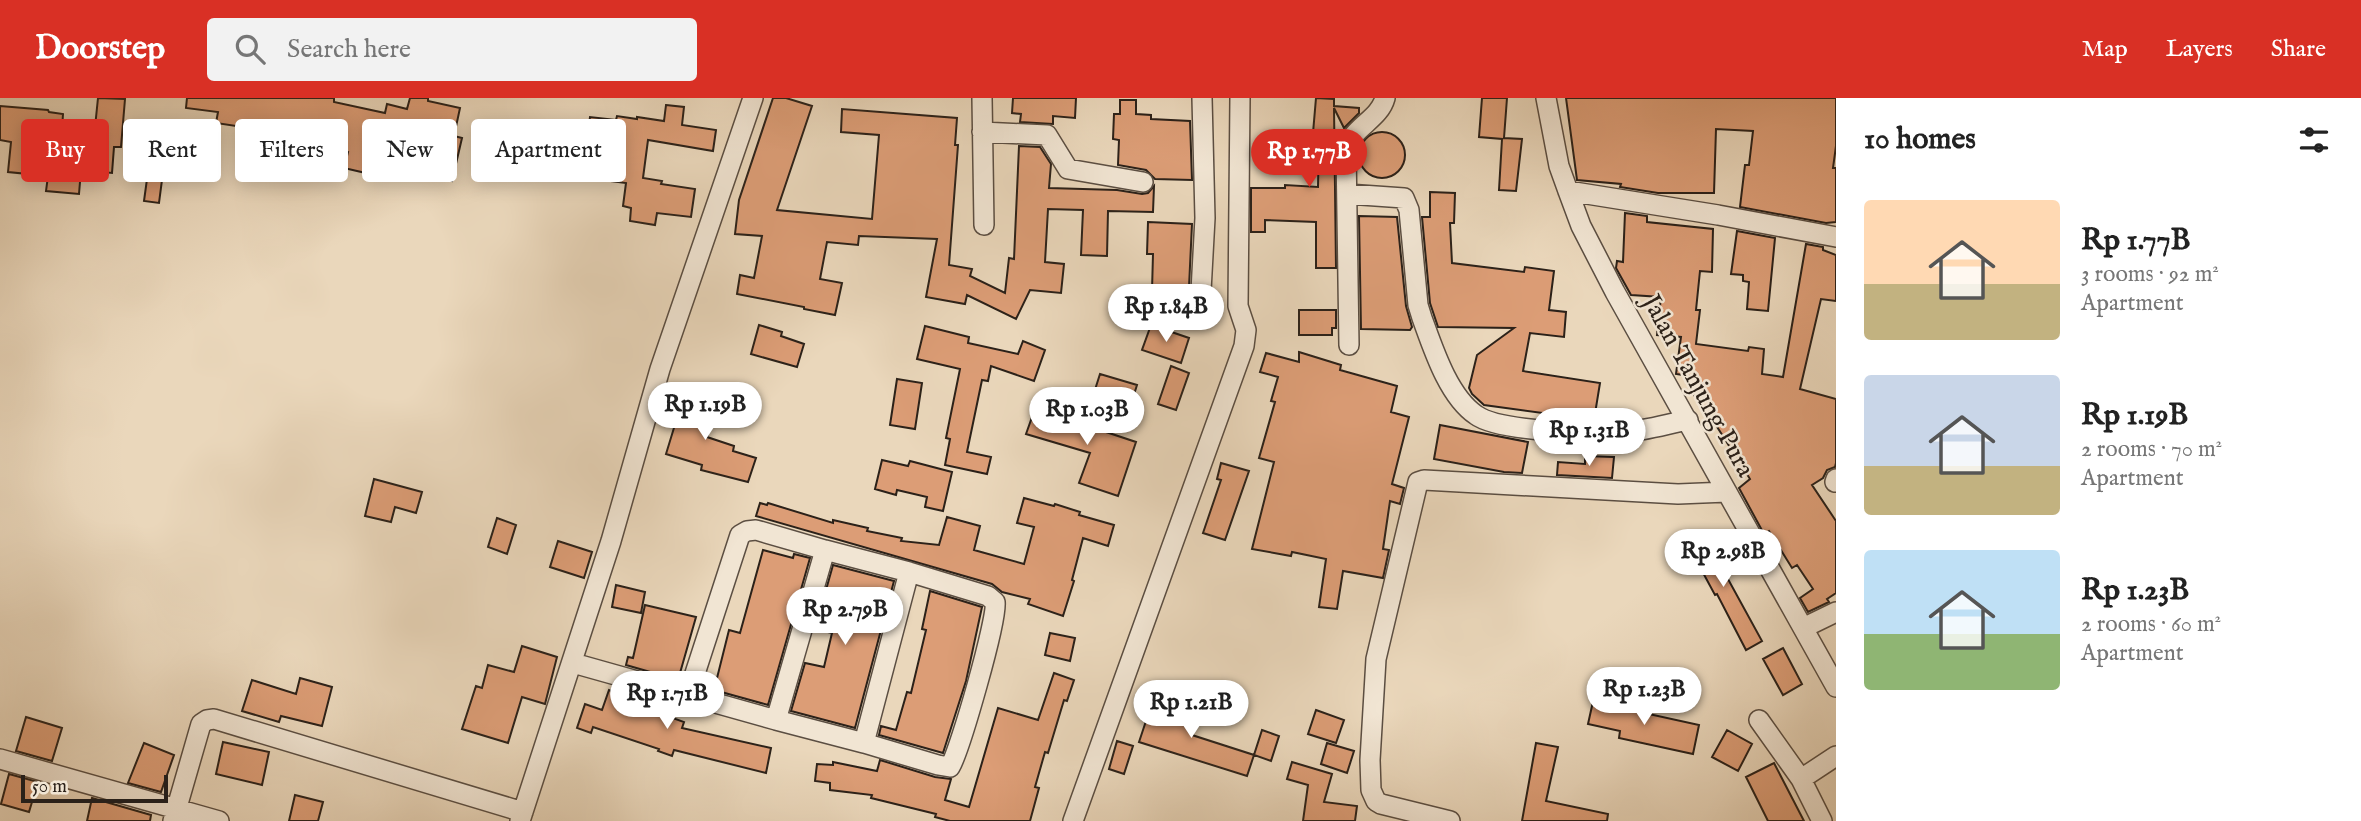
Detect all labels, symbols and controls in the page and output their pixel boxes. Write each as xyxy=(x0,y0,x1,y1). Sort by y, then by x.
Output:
search box xyxy=(207,18,697,81)
text: Doorstep xyxy=(35,28,165,70)
icon: search xyxy=(231,30,269,68)
text: Search here xyxy=(287,33,411,66)
text: Map xyxy=(2082,34,2128,65)
text: Layers xyxy=(2166,34,2233,65)
text: Share xyxy=(2271,34,2326,65)
chip: Buy xyxy=(21,119,109,182)
chip: Rent xyxy=(123,119,221,182)
chip: Filters xyxy=(235,119,348,182)
chip: New xyxy=(362,119,457,182)
chip: Apartment xyxy=(471,119,626,182)
text: 10 homes xyxy=(1864,121,1976,159)
icon: filters xyxy=(2295,121,2333,159)
pin: Rp 1.77B xyxy=(1237,130,1381,189)
text: Rp 1.77B xyxy=(1267,137,1351,166)
text: Rp 1.77B xyxy=(2081,222,2190,260)
icon: home xyxy=(1920,228,2004,312)
text: 3 rooms · 92 m² xyxy=(2081,260,2219,289)
pin: Rp 1.84B xyxy=(1094,285,1238,344)
street label: Jalan Tanjung Pura xyxy=(1633,286,1762,484)
text: Apartment xyxy=(2081,289,2184,318)
text: Rp 1.84B xyxy=(1124,292,1208,321)
pin: Rp 1.19B xyxy=(633,382,777,442)
pin: Rp 1.03B xyxy=(1015,388,1159,447)
text: Rp 1.19B xyxy=(664,390,746,419)
text: Rp 1.03B xyxy=(1045,395,1129,424)
text: Rp 1.19B xyxy=(2081,397,2188,435)
icon: home xyxy=(1920,403,2004,487)
pin: Rp 1.31B xyxy=(1517,408,1661,468)
text: Rp 1.31B xyxy=(1549,416,1629,445)
text: 2 rooms · 70 m² xyxy=(2081,435,2222,464)
text: Apartment xyxy=(2081,464,2184,493)
pin: Rp 2.98B xyxy=(1651,530,1795,589)
text: Rp 2.98B xyxy=(1681,537,1765,566)
text: Rp 1.23B xyxy=(2081,572,2189,610)
icon: home xyxy=(1920,578,2004,662)
pin: Rp 2.79B xyxy=(773,588,917,647)
text: Rp 2.79B xyxy=(802,595,888,624)
text: 2 rooms · 60 m² xyxy=(2081,610,2221,639)
text: Apartment xyxy=(2081,639,2184,668)
pin: Rp 1.23B xyxy=(1572,668,1716,727)
pin: Rp 1.71B xyxy=(595,672,739,731)
text: Rp 1.23B xyxy=(1603,675,1685,704)
text: Rp 1.71B xyxy=(626,679,708,708)
pin: Rp 1.21B xyxy=(1119,680,1263,740)
text: Rp 1.21B xyxy=(1150,688,1232,717)
scale bar xyxy=(21,772,168,804)
text: 50 m xyxy=(32,775,67,799)

